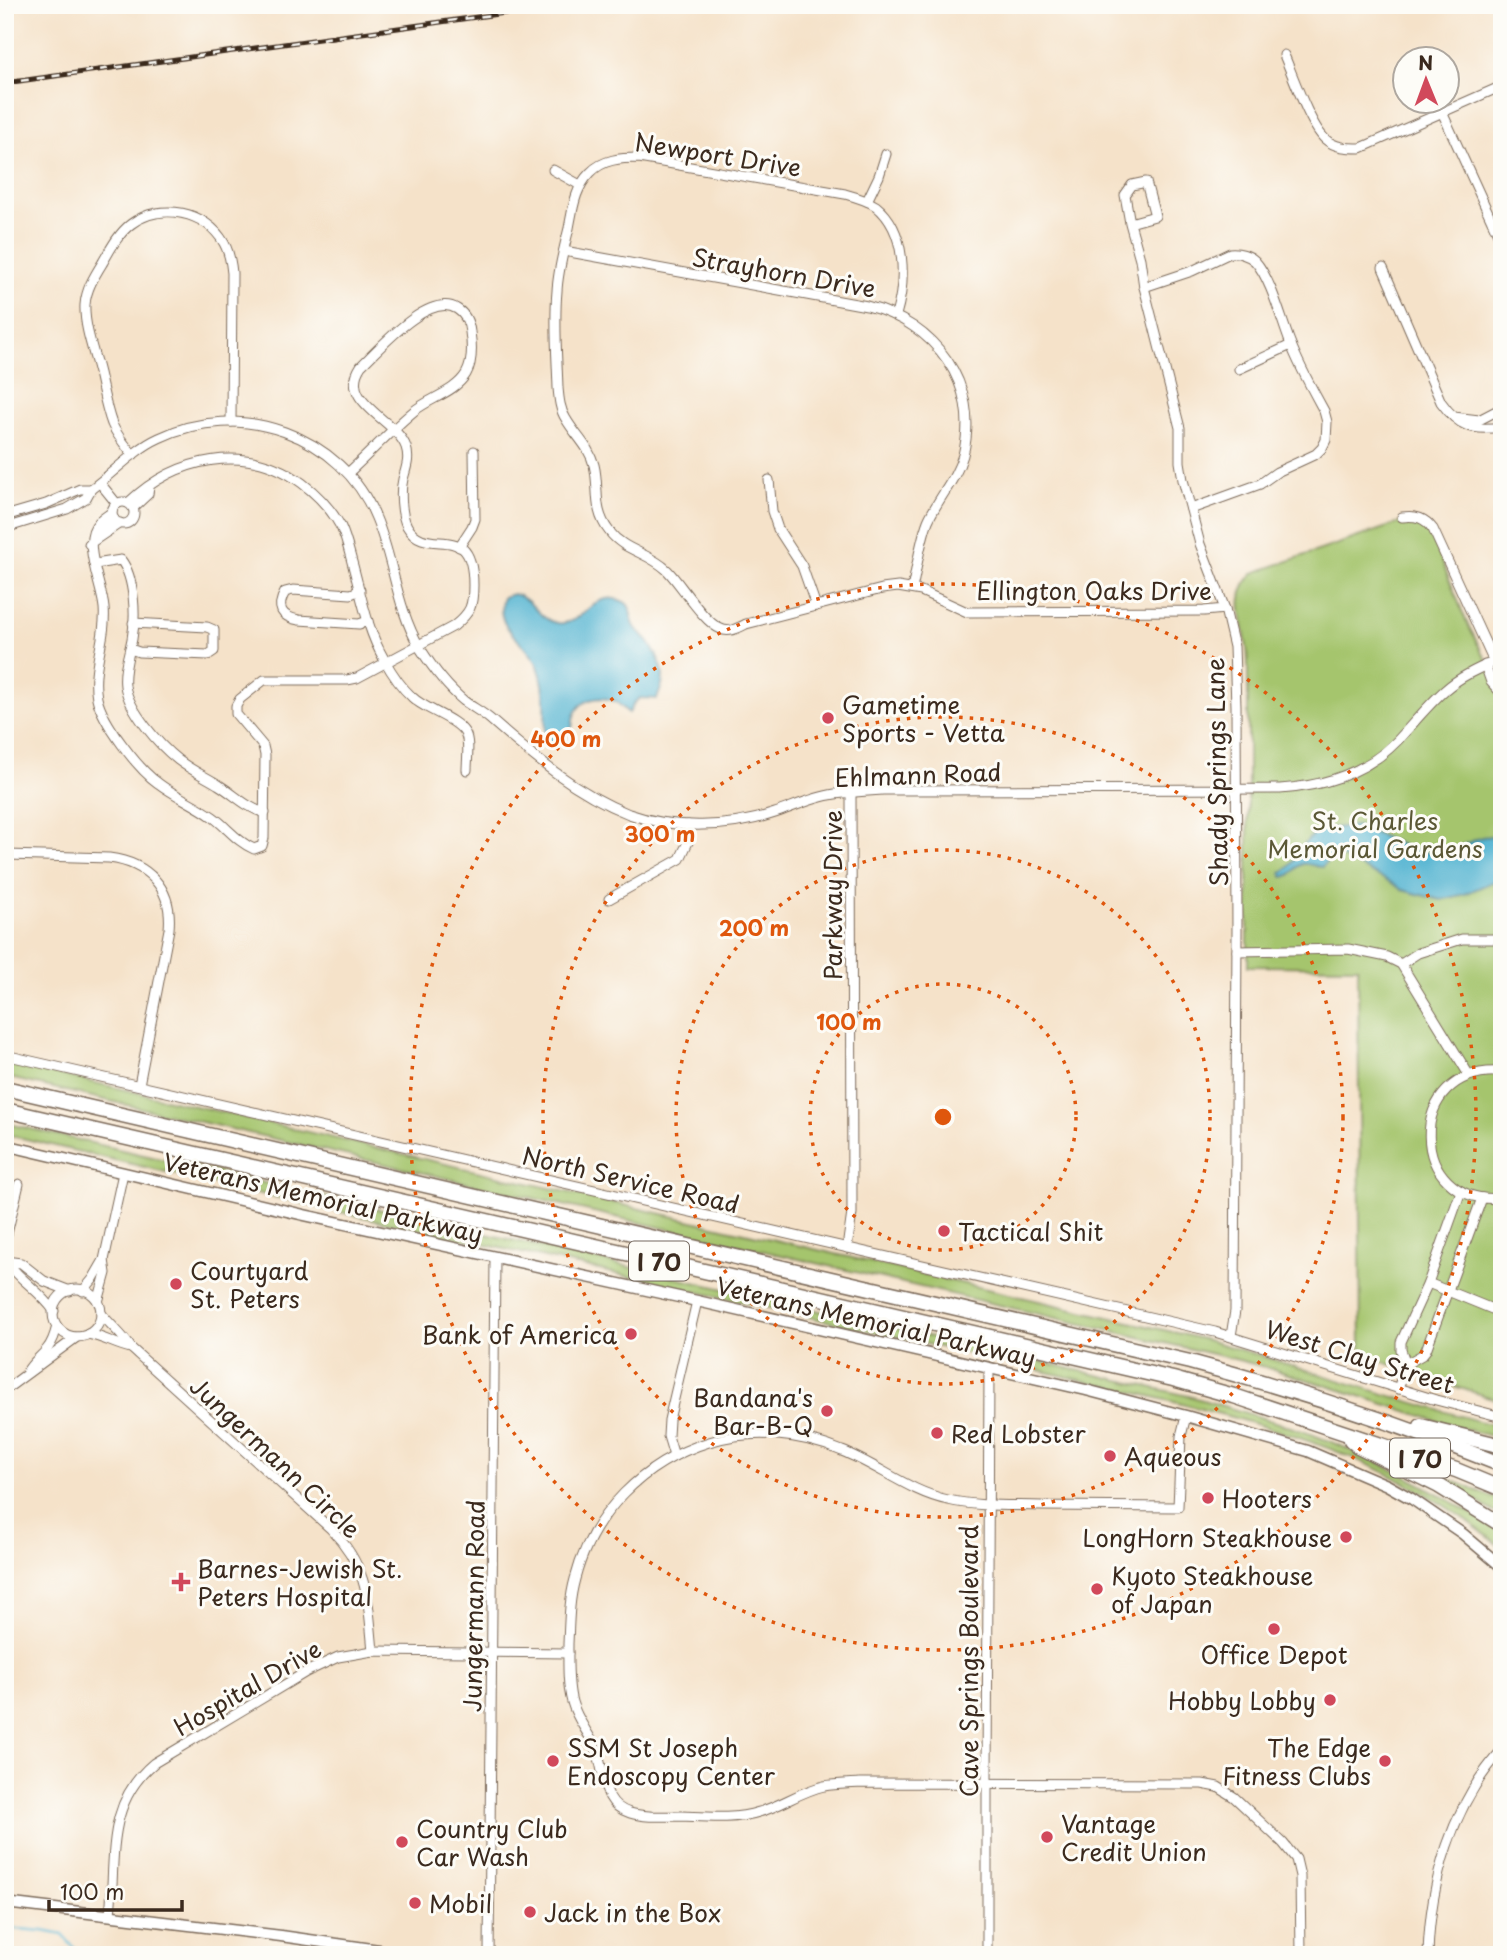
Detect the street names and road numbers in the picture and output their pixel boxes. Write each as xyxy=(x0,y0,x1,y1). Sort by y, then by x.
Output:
street label: Newport Drive xyxy=(632,123,804,185)
street label: Strayhorn Drive xyxy=(689,238,879,306)
street label: Ellington Oaks Drive xyxy=(976,572,1212,608)
street label: Shady Springs Lane xyxy=(1196,657,1236,887)
street label: Ehlmann Road xyxy=(834,753,1002,795)
street label: Parkway Drive xyxy=(814,810,850,980)
street label: North Service Road xyxy=(519,1137,743,1221)
street label: Veterans Memorial Parkway xyxy=(160,1143,486,1251)
road number: I 70 xyxy=(629,1242,689,1280)
street label: Veterans Memorial Parkway xyxy=(713,1267,1039,1375)
street label: West Clay Street xyxy=(1261,1310,1459,1402)
street label: Jungermann Circle xyxy=(182,1368,370,1546)
road number: I 70 xyxy=(1390,1438,1450,1478)
street label: Jungermann Road xyxy=(453,1500,493,1712)
street label: Cave Springs Boulevard xyxy=(950,1525,986,1797)
street label: Hospital Drive xyxy=(167,1630,327,1744)

